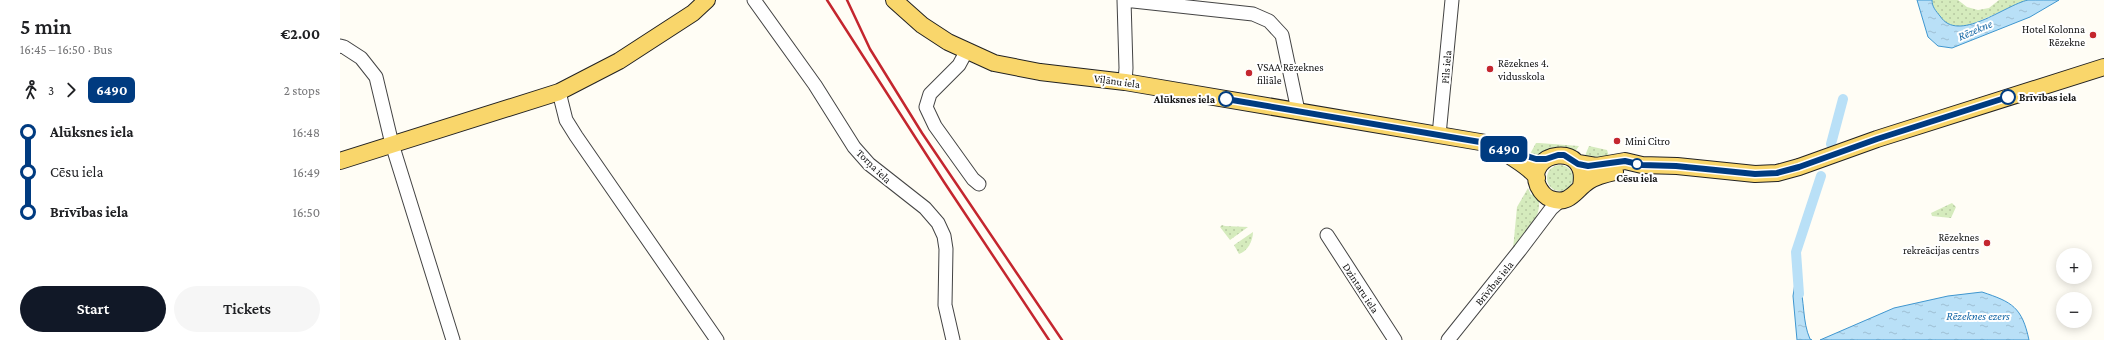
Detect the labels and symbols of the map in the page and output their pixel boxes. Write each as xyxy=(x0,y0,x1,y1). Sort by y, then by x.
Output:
water label: Rēzekne xyxy=(1956,16,1995,43)
place label: Hotel Kolonna Rēzekne xyxy=(2022,23,2085,48)
marker: Hotel Kolonna Rēzekne xyxy=(2088,30,2098,40)
street label: Pils iela xyxy=(1439,50,1453,84)
place label: Rēzeknes 4. vidusskola xyxy=(1497,57,1549,82)
place label: VSAA Rēzeknes filiāle xyxy=(1257,61,1324,86)
marker: Rēzeknes 4. vidusskola xyxy=(1485,64,1495,74)
marker: VSAA Rēzeknes filiāle xyxy=(1244,68,1254,78)
street label: Viļānu iela xyxy=(1093,72,1141,92)
marker: Brīvības iela xyxy=(2000,89,2016,105)
marker: Alūksnes iela xyxy=(1218,91,1234,107)
place label: Brīvības iela xyxy=(2019,91,2077,103)
place label: Alūksnes iela xyxy=(1153,93,1216,105)
place label: Mini Citro xyxy=(1625,135,1671,147)
line badge: 6490 xyxy=(1476,136,1532,162)
marker: Mini Citro xyxy=(1612,136,1622,146)
street label: Torņa iela xyxy=(853,147,894,187)
marker: Cēsu iela xyxy=(1631,158,1643,170)
place label: Cēsu iela xyxy=(1616,172,1658,184)
place label: Rēzeknes rekreācijas centrs xyxy=(1903,231,1979,257)
marker: Rēzeknes rekreācijas centrs xyxy=(1982,238,1992,248)
street label: Brīvības iela xyxy=(1472,258,1516,308)
street label: Dzintaru iela xyxy=(1340,261,1382,315)
water label: Rēzeknes ezers xyxy=(1946,309,2010,323)

